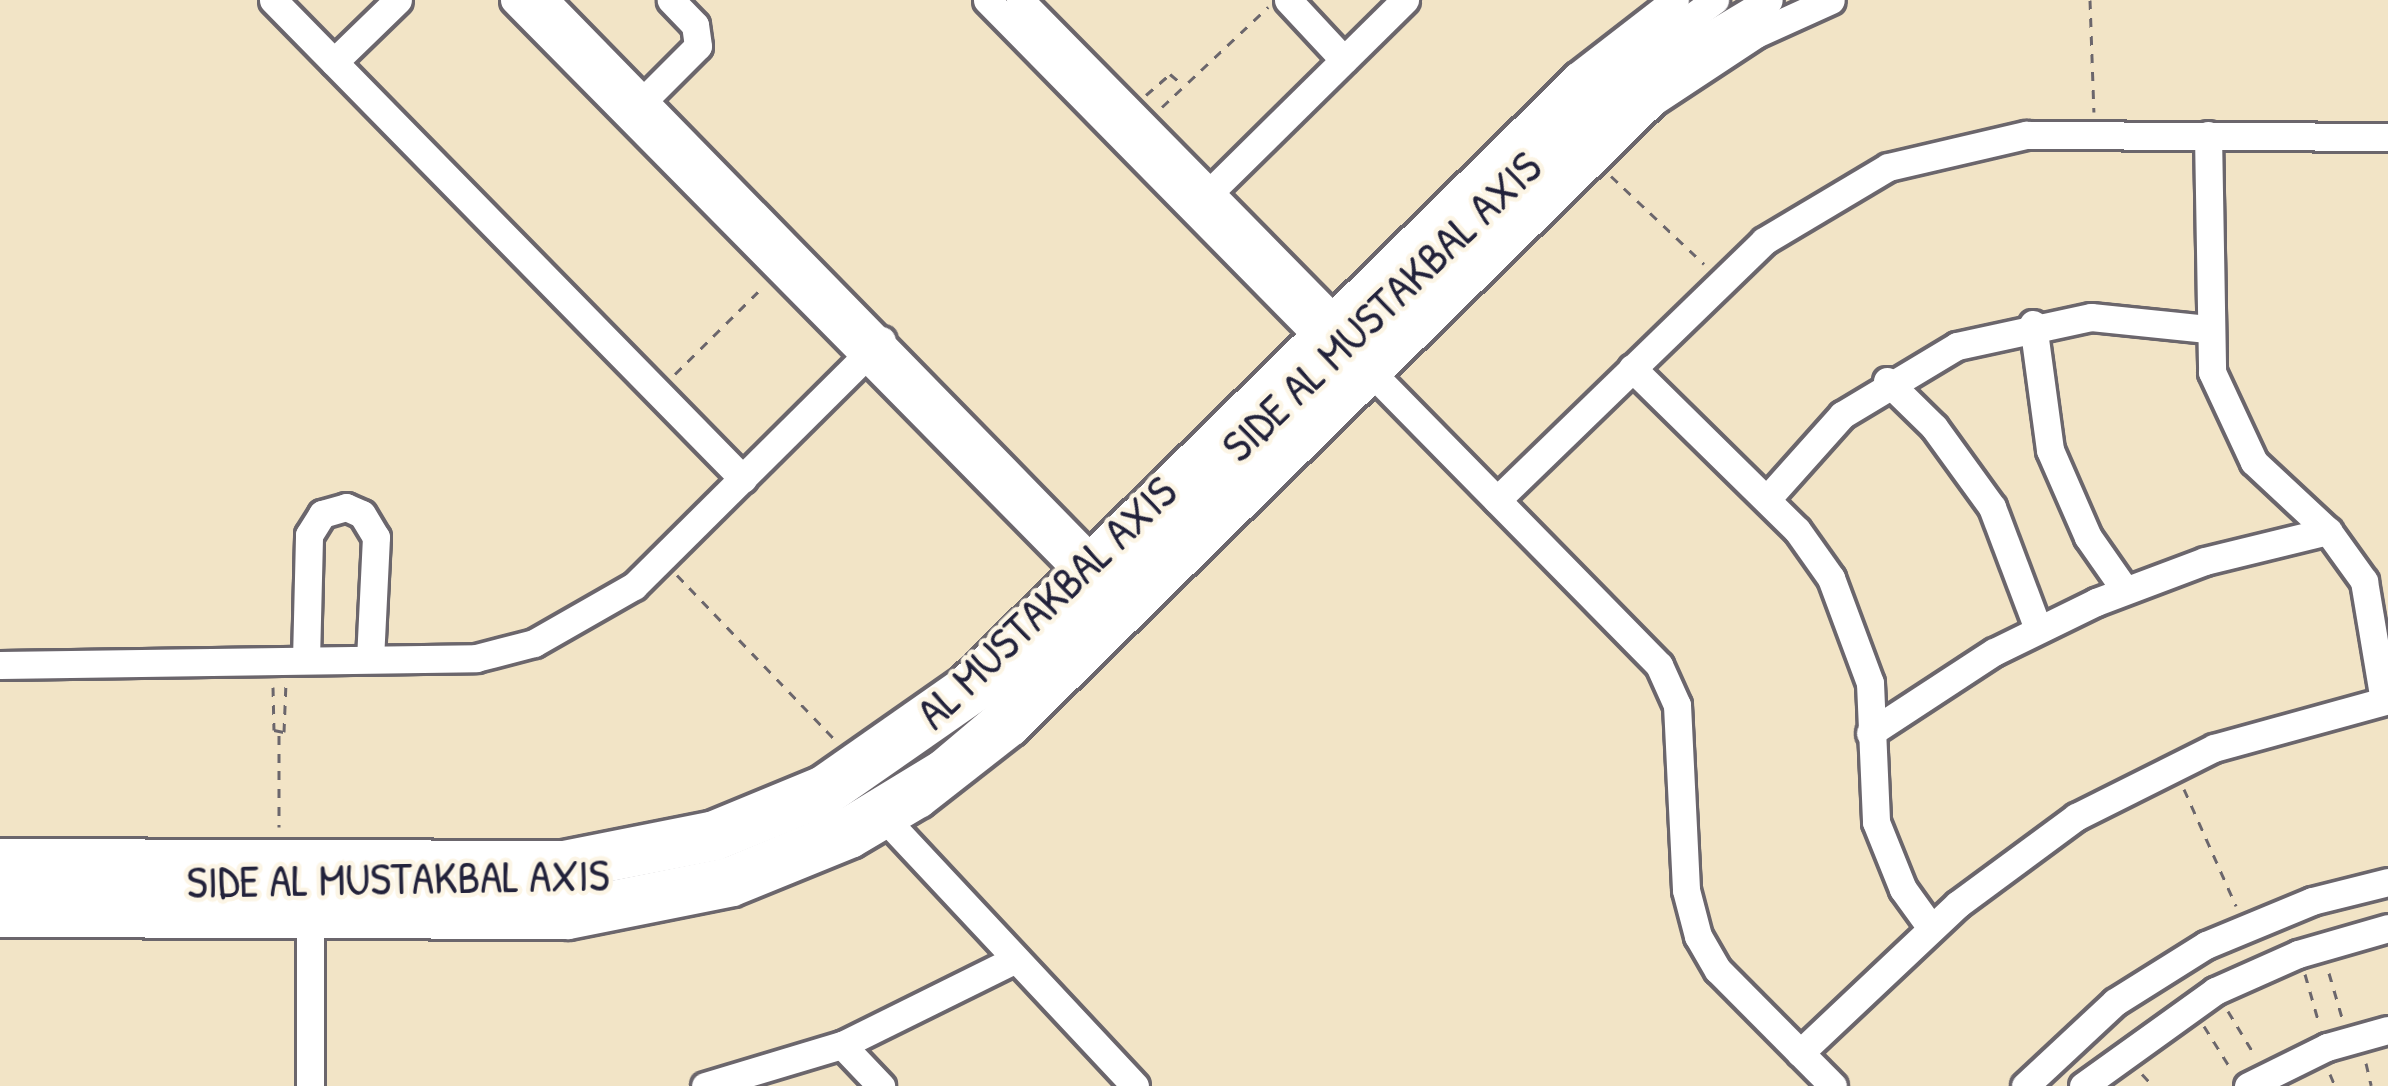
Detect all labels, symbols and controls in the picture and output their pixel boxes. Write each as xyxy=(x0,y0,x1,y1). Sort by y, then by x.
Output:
street label: SIDE AL MUSTAKBAL AXIS xyxy=(1210,140,1552,472)
street label: AL MUSTAKBAL AXIS xyxy=(905,465,1187,739)
street label: SIDE AL MUSTAKBAL AXIS xyxy=(186,847,610,909)

